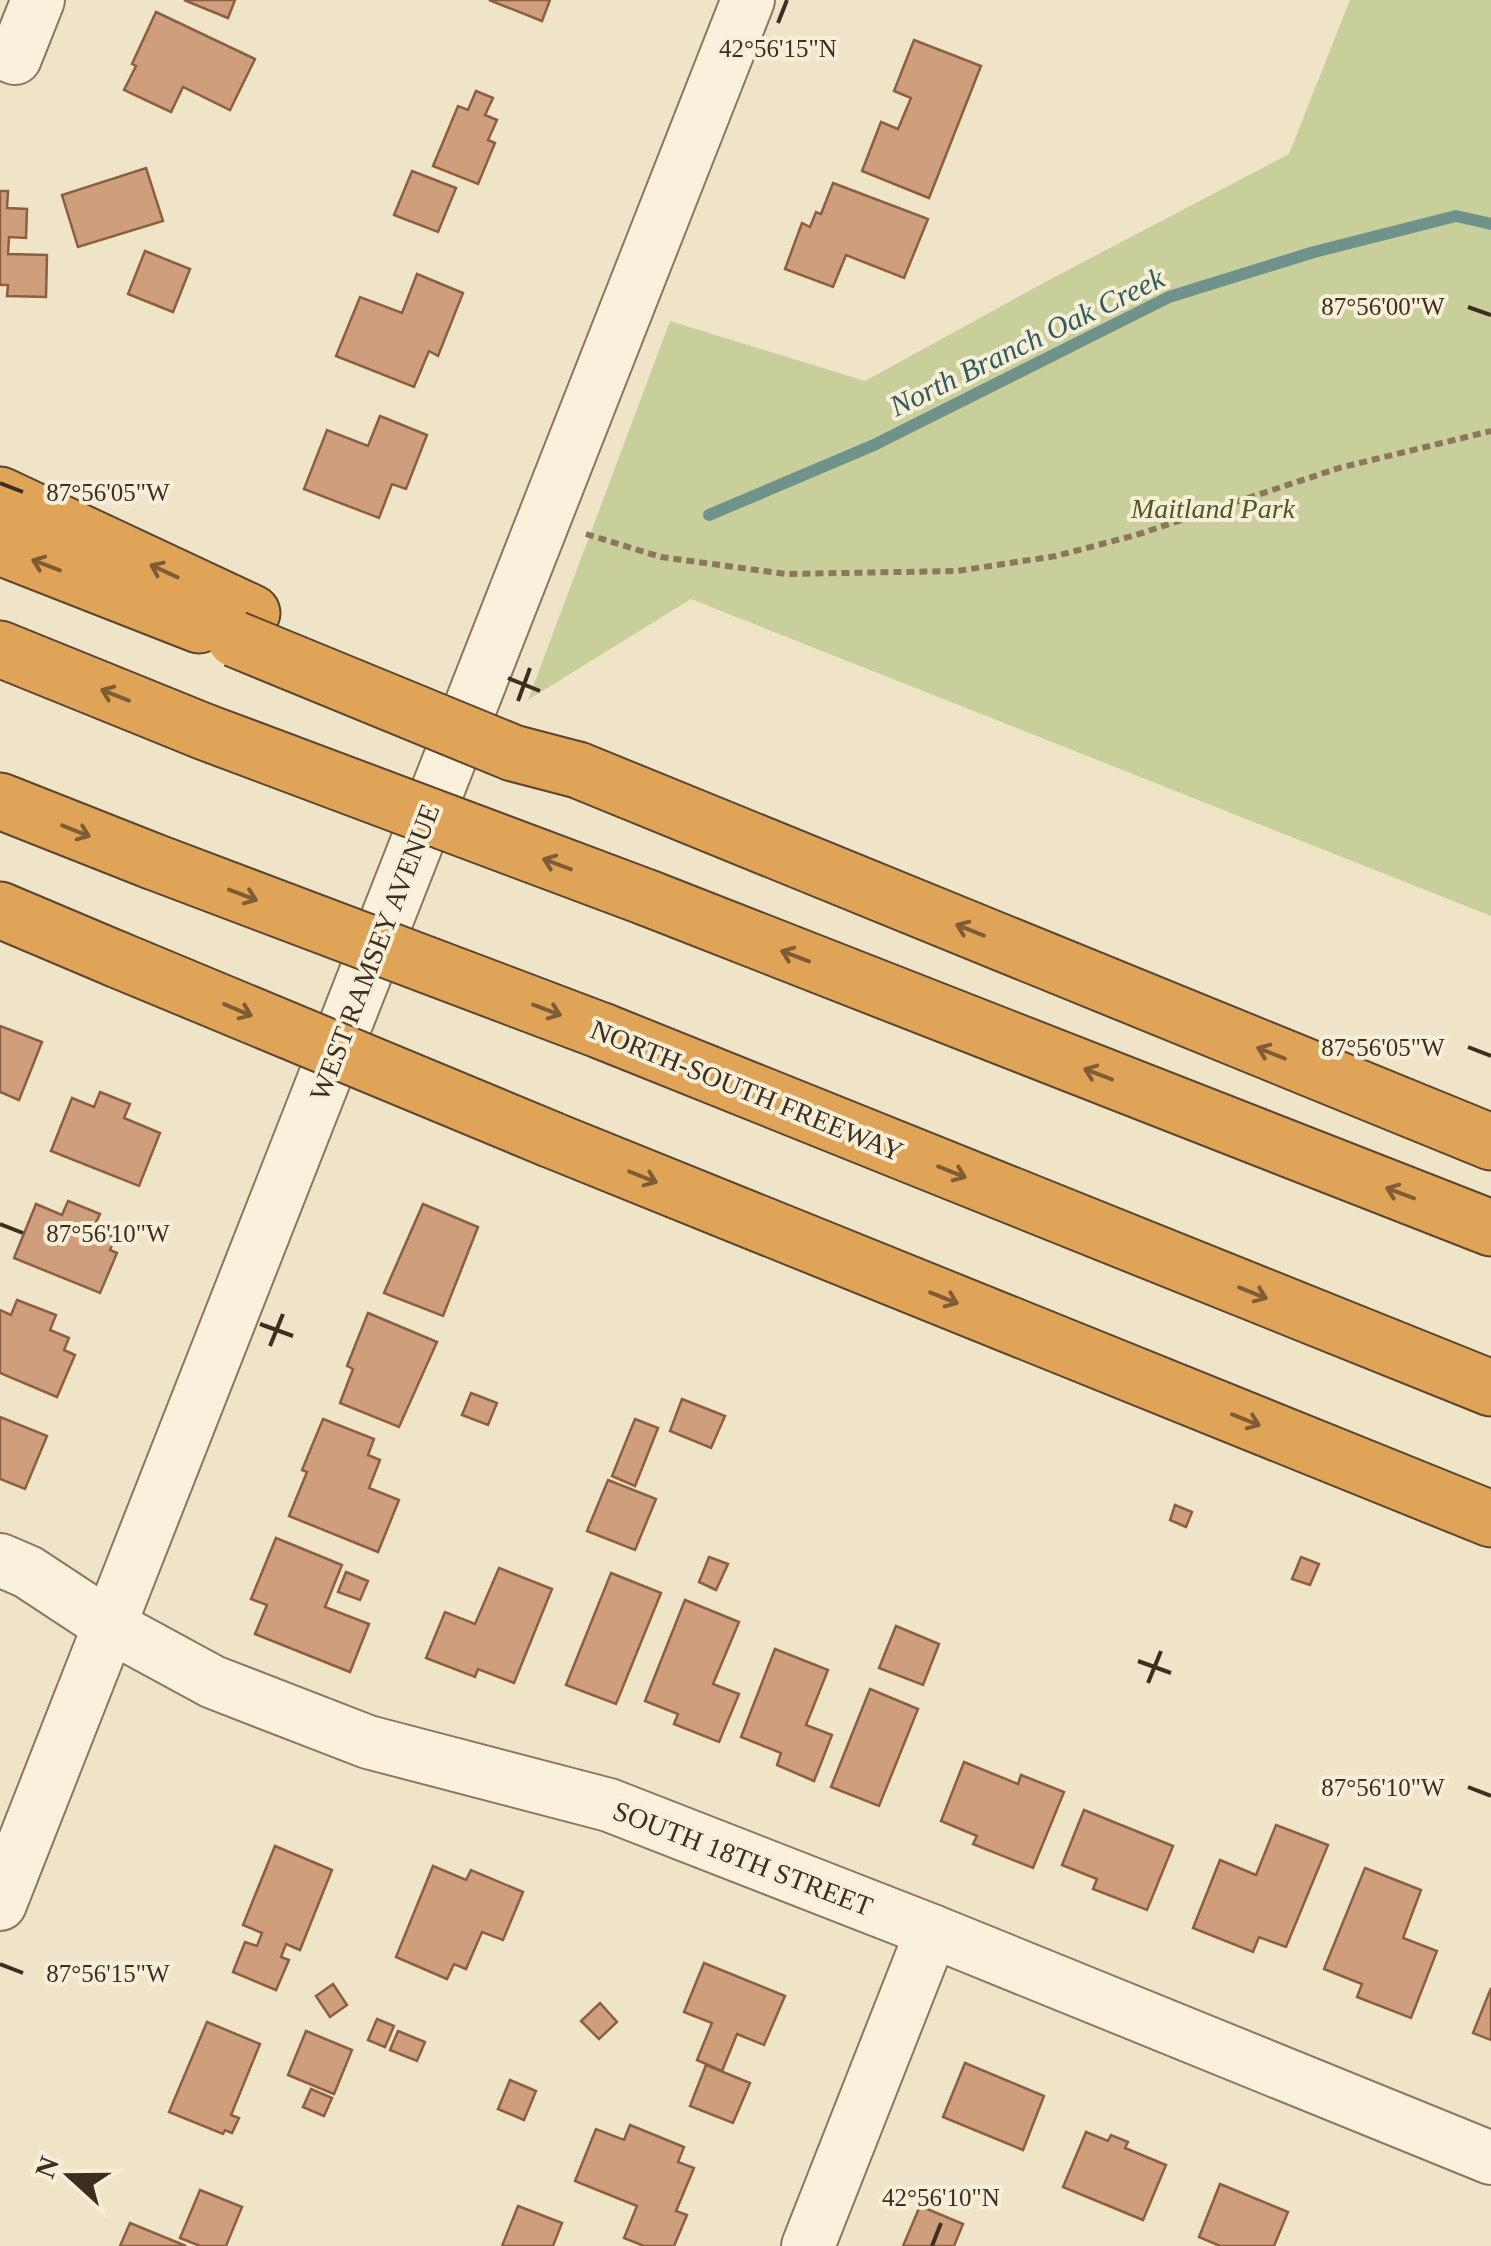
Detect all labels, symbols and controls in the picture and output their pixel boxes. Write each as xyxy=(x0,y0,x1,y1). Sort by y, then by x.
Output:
text: 42°56'15"N xyxy=(719,35,837,62)
water label: North Branch Oak Creek xyxy=(883,260,1170,423)
text: 87°56'00"W xyxy=(1321,293,1445,320)
text: 87°56'05"W xyxy=(46,479,170,506)
park label: Maitland Park xyxy=(1130,493,1296,524)
one-way arrow xyxy=(31,555,62,573)
one-way arrow xyxy=(150,561,180,580)
one-way arrow xyxy=(100,685,130,703)
street label: WEST RAMSEY AVENUE xyxy=(304,799,445,1105)
one-way arrow xyxy=(60,823,91,841)
one-way arrow xyxy=(542,854,573,872)
one-way arrow xyxy=(227,888,258,906)
one-way arrow xyxy=(955,920,986,938)
one-way arrow xyxy=(780,946,811,964)
one-way arrow xyxy=(222,1002,253,1020)
one-way arrow xyxy=(531,1002,562,1020)
street label: NORTH-SOUTH FREEWAY xyxy=(586,1014,907,1167)
text: 87°56'05"W xyxy=(1321,1034,1445,1061)
one-way arrow xyxy=(1256,1042,1287,1060)
one-way arrow xyxy=(1083,1064,1113,1082)
one-way arrow xyxy=(936,1164,967,1182)
one-way arrow xyxy=(627,1169,657,1187)
one-way arrow xyxy=(1386,1182,1416,1200)
text: 87°56'10"W xyxy=(46,1220,170,1247)
one-way arrow xyxy=(1238,1285,1268,1303)
one-way arrow xyxy=(928,1291,959,1309)
one-way arrow xyxy=(1230,1412,1260,1430)
text: 87°56'10"W xyxy=(1321,1774,1445,1801)
street label: SOUTH 18TH STREET xyxy=(609,1795,877,1922)
text: 87°56'15"W xyxy=(46,1960,170,1987)
north arrow xyxy=(20,2126,120,2226)
text: N xyxy=(29,2152,65,2182)
text: 42°56'10"N xyxy=(882,2184,1000,2211)

